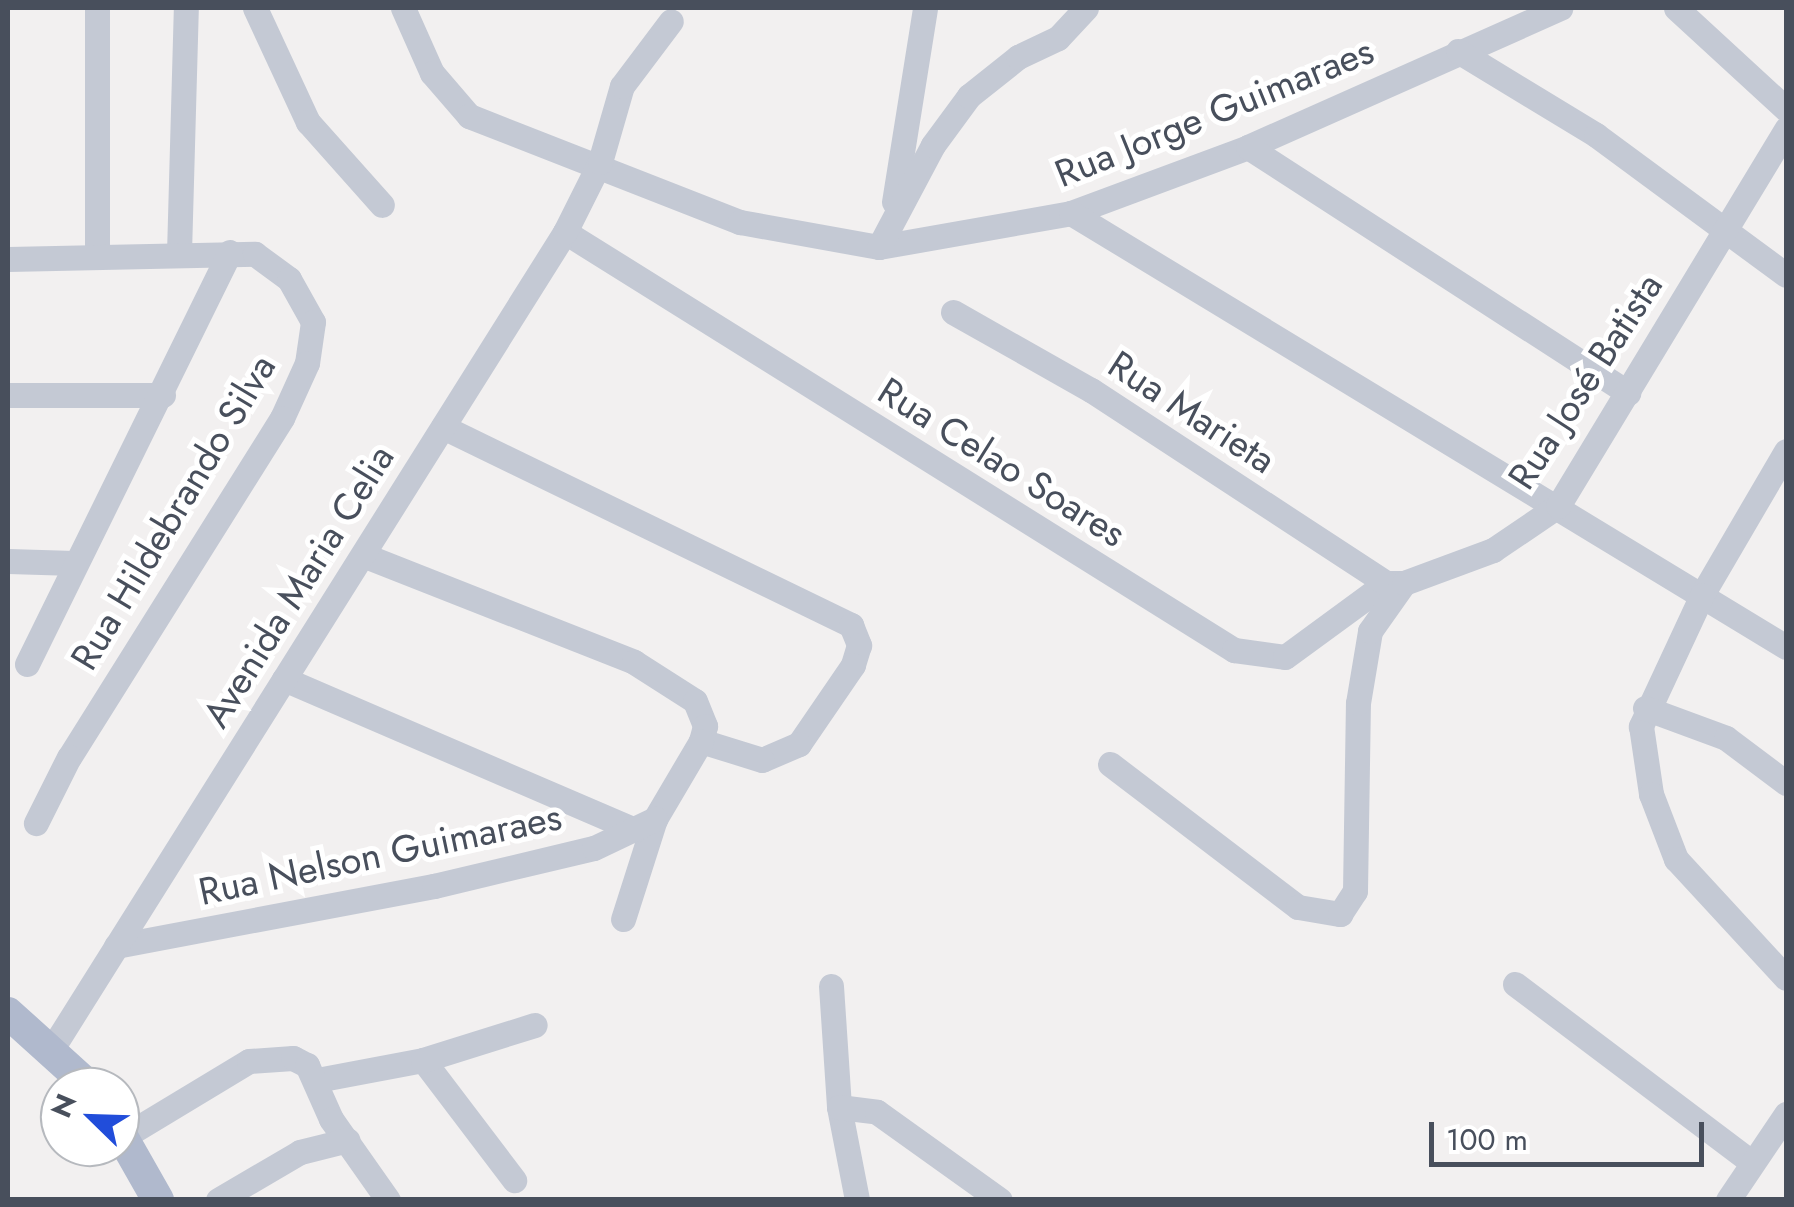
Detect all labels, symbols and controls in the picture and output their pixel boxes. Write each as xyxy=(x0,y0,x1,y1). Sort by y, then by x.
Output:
street label: Rua Jorge Guimaraes xyxy=(1048,27,1380,197)
street label: Rua José Batista xyxy=(1498,264,1672,498)
street label: Rua Marieta xyxy=(1100,341,1284,483)
street label: Rua Hildebrando Silva xyxy=(61,346,285,678)
street label: Rua Celao Soares xyxy=(870,368,1134,556)
street label: Avenida Maria Celia xyxy=(193,436,403,736)
street label: Rua Nelson Guimaraes xyxy=(195,793,565,915)
north arrow xyxy=(40,1067,140,1167)
text: N xyxy=(41,1088,87,1124)
scale bar xyxy=(1434,1102,1709,1164)
text: 100 m xyxy=(1446,1118,1528,1161)

